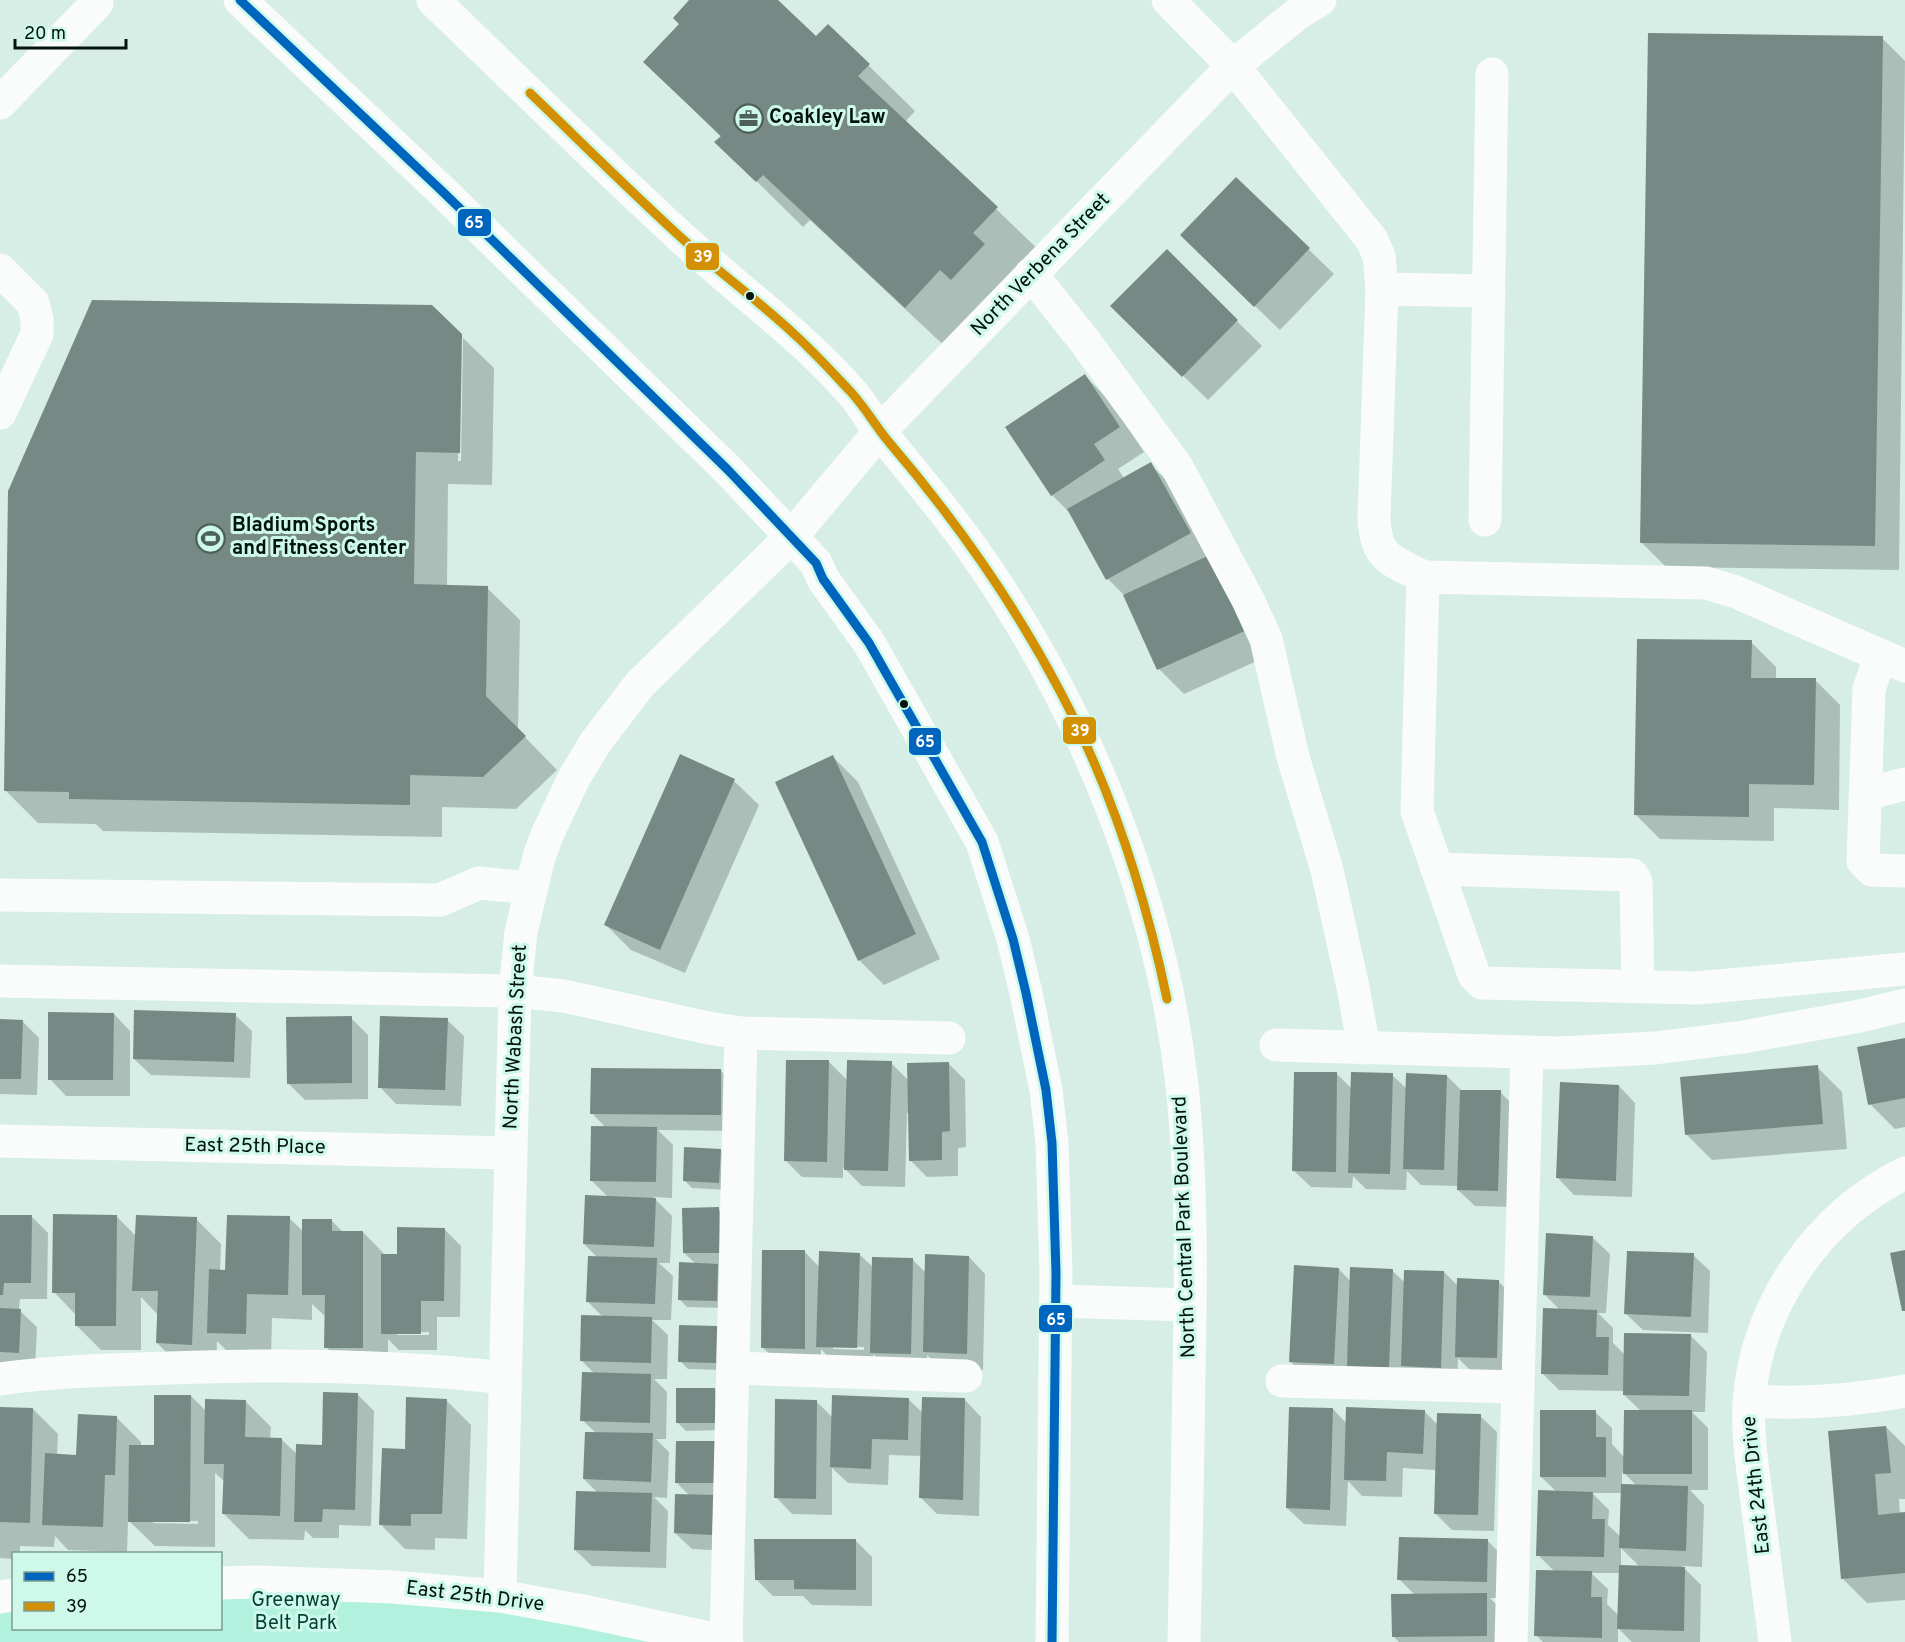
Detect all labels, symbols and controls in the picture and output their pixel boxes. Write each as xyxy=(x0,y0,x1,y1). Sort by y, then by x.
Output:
scale bar xyxy=(15,12,126,50)
text: 20 m xyxy=(24,23,66,46)
office icon: Coakley Law xyxy=(732,102,764,134)
place label: Coakley Law xyxy=(769,105,886,131)
street label: North Verbena Street xyxy=(966,188,1116,342)
line badge: 65 xyxy=(457,208,492,237)
text: 65 xyxy=(464,214,484,234)
line badge: 39 xyxy=(685,242,720,271)
text: 39 xyxy=(693,248,713,268)
unlabelled marker xyxy=(744,290,756,302)
place label: Bladium Sports and Fitness Center xyxy=(232,513,407,562)
sports icon: Bladium Sports and Fitness Center xyxy=(195,522,227,554)
unlabelled marker xyxy=(898,698,910,710)
line badge: 39 xyxy=(1062,716,1097,745)
text: 39 xyxy=(1070,722,1090,742)
line badge: 65 xyxy=(908,727,942,756)
text: 65 xyxy=(915,733,935,753)
street label: North Wabash Street xyxy=(498,944,534,1130)
street label: North Central Park Boulevard xyxy=(1167,1095,1203,1359)
street label: East 25th Place xyxy=(184,1133,326,1161)
line badge: 65 xyxy=(1038,1304,1073,1333)
text: 65 xyxy=(1046,1311,1066,1331)
street label: East 24th Drive xyxy=(1737,1415,1777,1555)
legend xyxy=(12,1552,222,1630)
text: 65 xyxy=(66,1566,88,1589)
street label: East 25th Drive xyxy=(404,1576,546,1618)
park label: Greenway Belt Park xyxy=(251,1588,341,1637)
text: 39 xyxy=(66,1596,87,1619)

